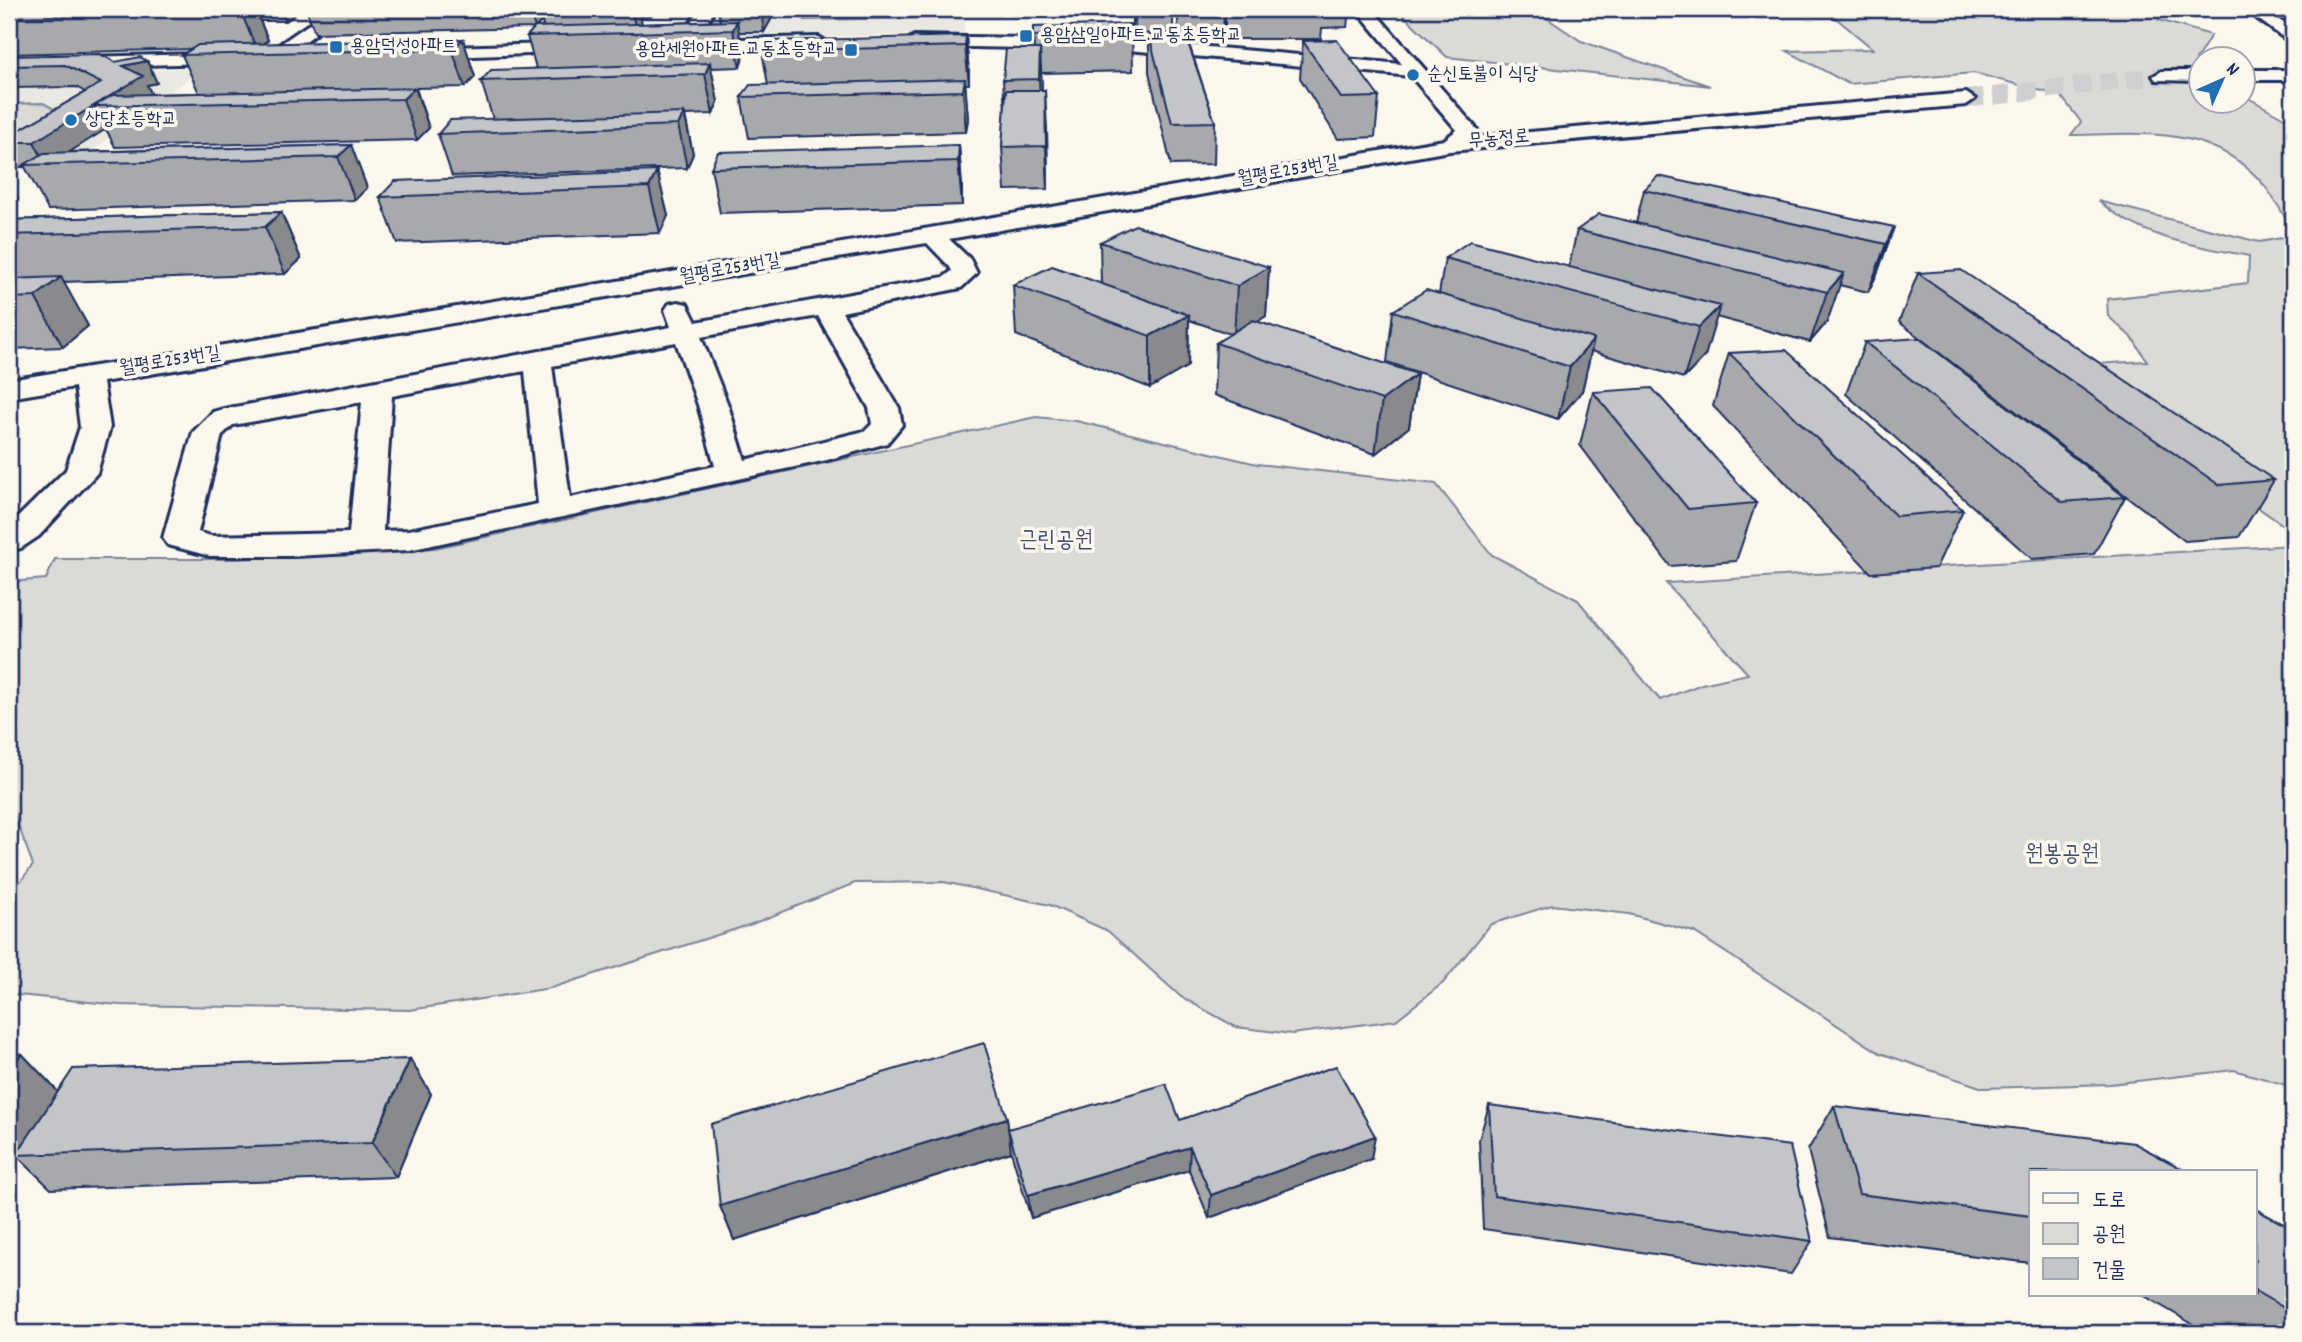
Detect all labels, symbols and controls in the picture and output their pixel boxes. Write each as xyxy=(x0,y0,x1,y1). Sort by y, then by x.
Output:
place label: 용암삼일아파트.교동초등학교 xyxy=(1040,23,1242,50)
marker: 용암삼일아파트.교동초등학교 xyxy=(1018,28,1034,44)
place label: 용암덕성아파트 xyxy=(350,34,457,61)
place label: 용암세원아파트.교동초등학교 xyxy=(635,37,837,64)
marker: 용암덕성아파트 xyxy=(328,39,344,55)
marker: 용암세원아파트.교동초등학교 xyxy=(843,42,859,58)
north arrow xyxy=(2186,46,2256,116)
text: N xyxy=(2219,58,2244,83)
place label: 순신토불이 식당 xyxy=(1427,62,1538,89)
marker: 순신토불이 식당 xyxy=(1405,67,1421,83)
place label: 상당초등학교 xyxy=(85,107,177,134)
marker: 상당초등학교 xyxy=(63,112,79,128)
street label: 무농정로 xyxy=(1467,124,1531,156)
street label: 월평로253번길 xyxy=(1235,150,1341,194)
street label: 월평로253번길 xyxy=(677,248,783,292)
street label: 월평로253번길 xyxy=(118,341,222,383)
park label: 근린공원 xyxy=(1019,525,1093,558)
park label: 원봉공원 xyxy=(2025,839,2099,872)
legend xyxy=(2029,1170,2256,1296)
text: 도로 xyxy=(2092,1187,2126,1217)
text: 공원 xyxy=(2092,1221,2126,1251)
text: 건물 xyxy=(2092,1257,2126,1287)

